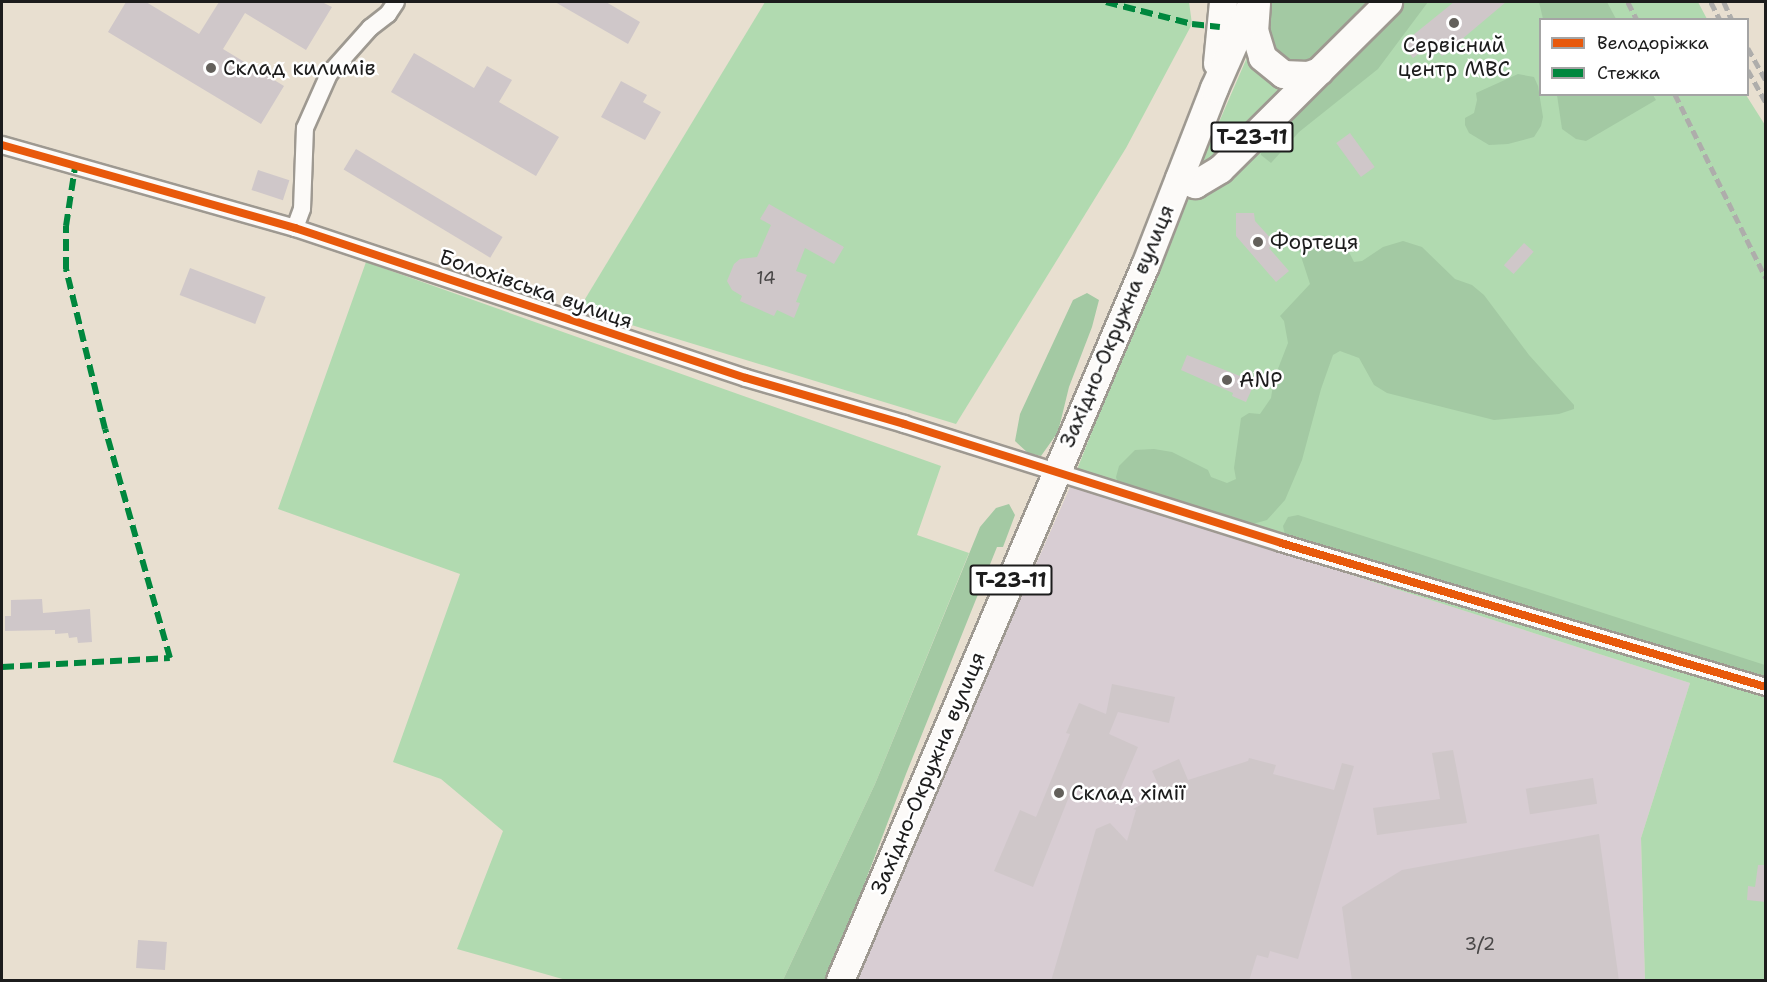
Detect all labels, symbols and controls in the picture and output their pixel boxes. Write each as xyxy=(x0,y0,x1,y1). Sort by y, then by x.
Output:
marker: Сервісний центр МВС xyxy=(1447,16,1461,30)
legend xyxy=(1539,18,1749,96)
text: Велодоріжка xyxy=(1597,31,1709,55)
place label: Сервісний центр МВС xyxy=(1398,32,1510,82)
place label: Склад килимів xyxy=(223,55,376,81)
marker: Склад килимів xyxy=(204,61,218,75)
text: Стежка xyxy=(1597,61,1660,85)
road number: Т-23-11 xyxy=(1210,120,1294,154)
street label: Західно-Окружна вулиця xyxy=(1054,201,1180,451)
place label: Фортеця xyxy=(1270,229,1358,255)
marker: Фортеця xyxy=(1251,235,1265,249)
street label: Болохівська вулиця xyxy=(436,244,636,334)
house number: 14 xyxy=(756,267,776,289)
place label: ANP xyxy=(1239,367,1282,393)
marker: ANP xyxy=(1220,373,1234,387)
road number: Т-23-11 xyxy=(969,563,1053,597)
street label: Західно-Окружна вулиця xyxy=(865,648,991,898)
place label: Склад хімії xyxy=(1071,780,1186,806)
marker: Склад хімії xyxy=(1052,786,1066,800)
house number: 3/2 xyxy=(1465,933,1495,955)

